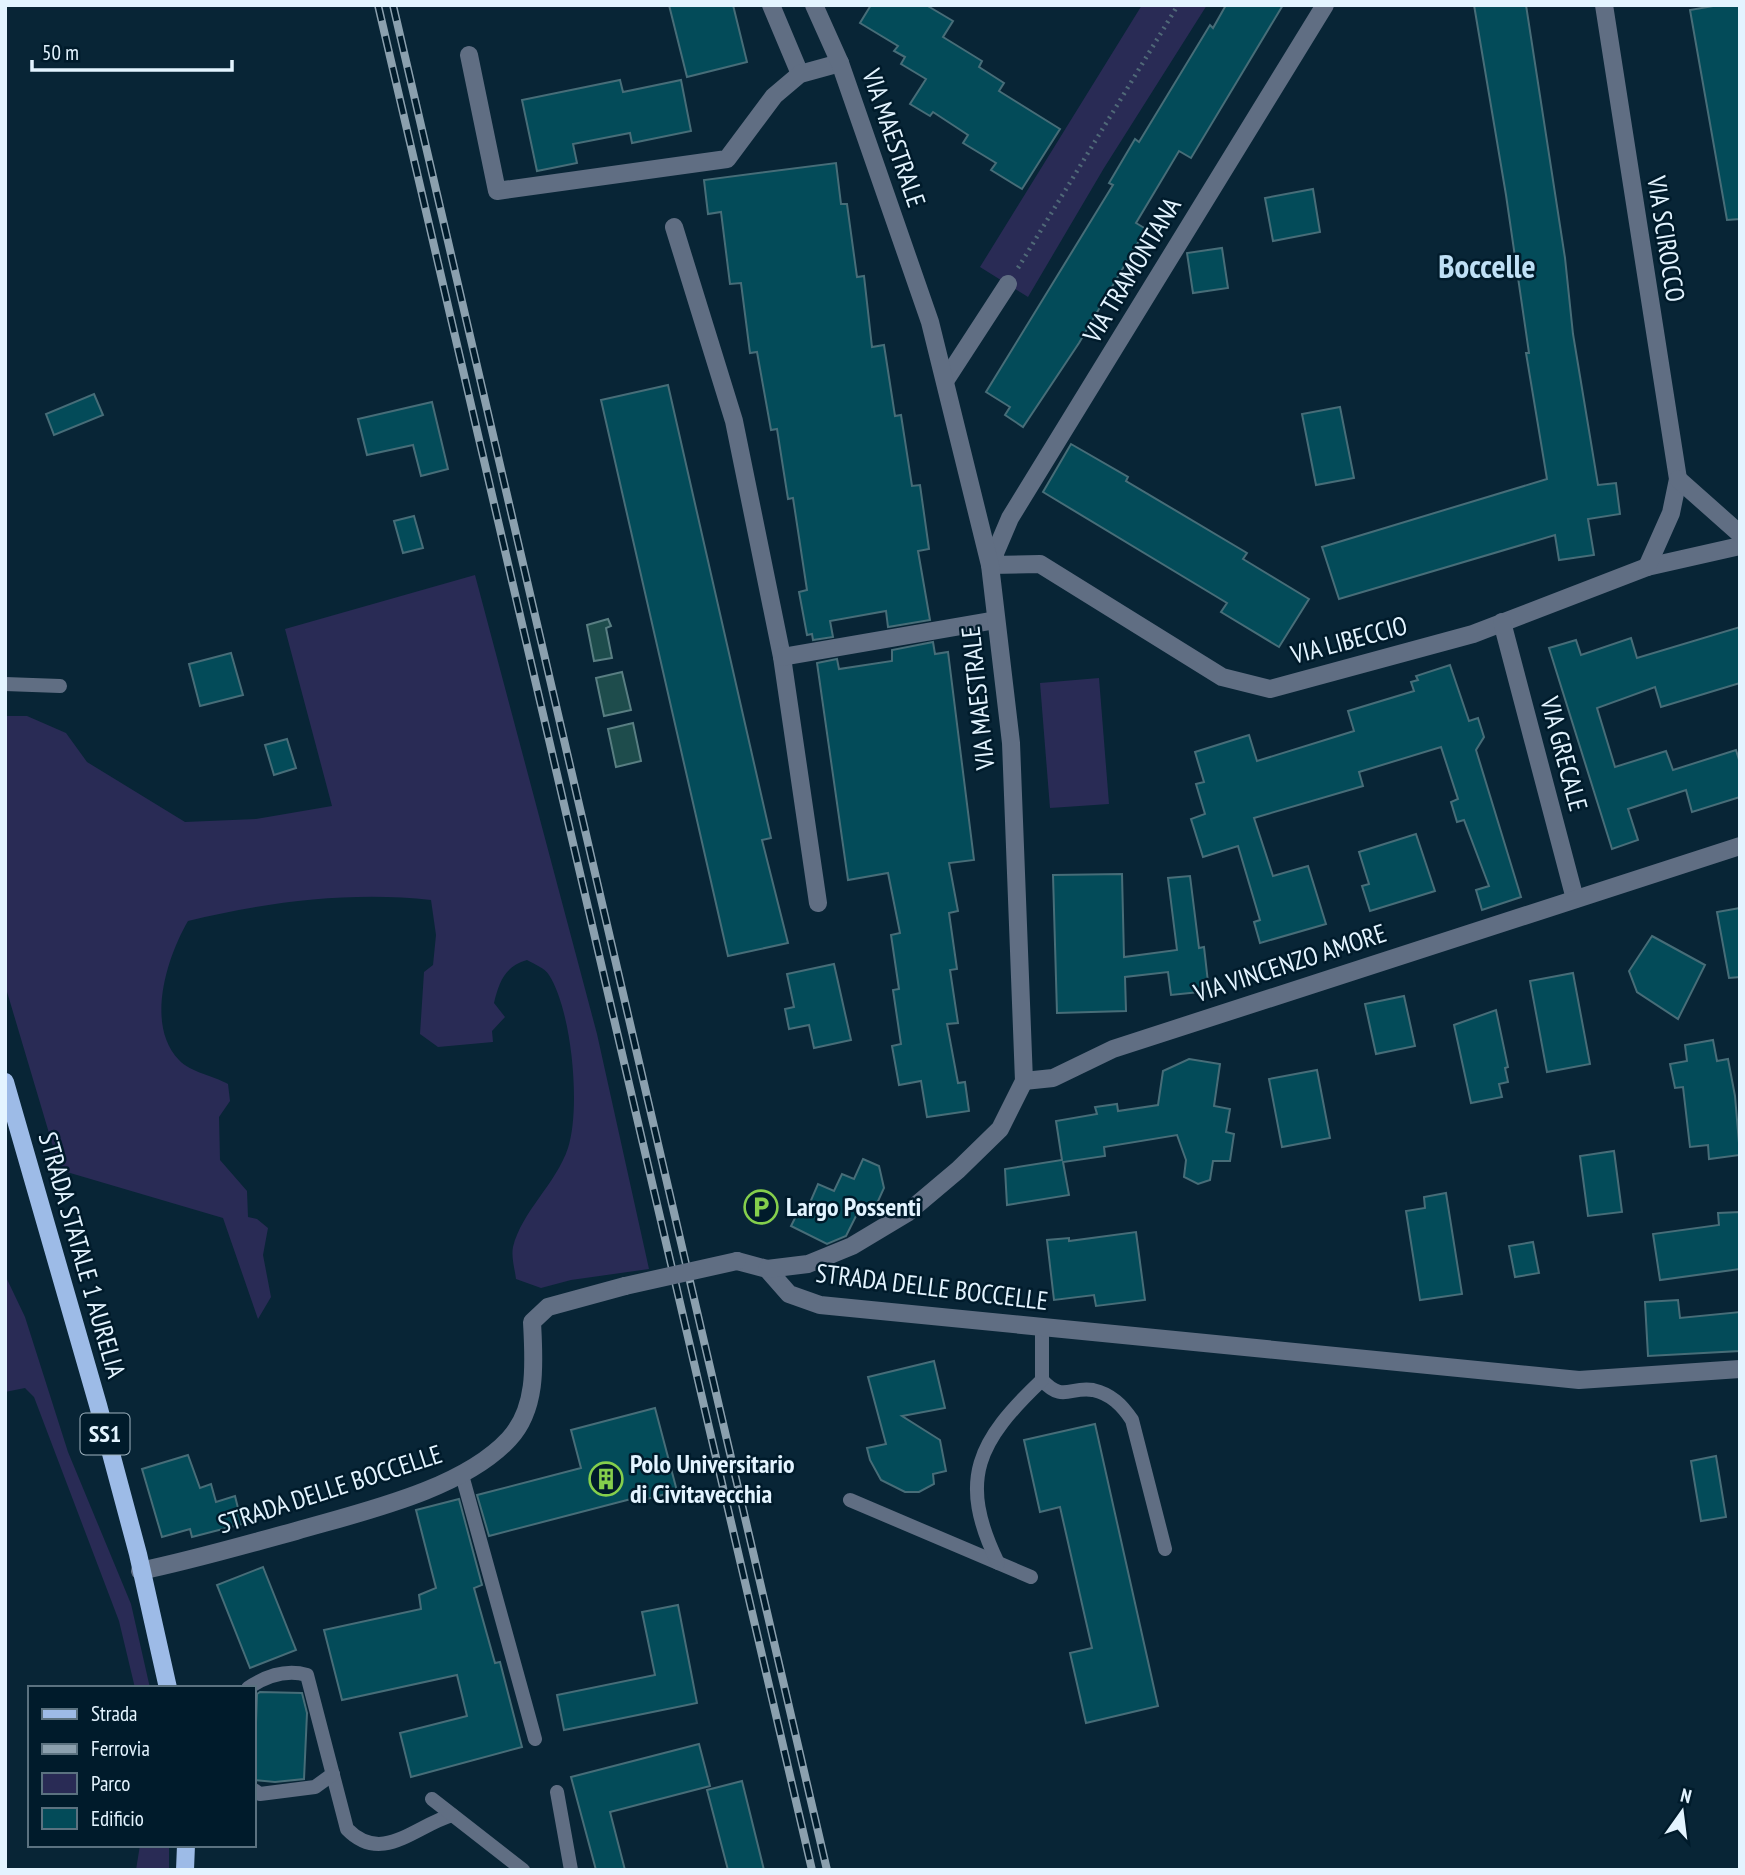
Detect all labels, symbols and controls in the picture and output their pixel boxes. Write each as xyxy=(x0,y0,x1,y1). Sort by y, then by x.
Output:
scale bar xyxy=(32,28,231,72)
text: 50 m xyxy=(42,39,79,66)
street label: VIA MAESTRALE xyxy=(855,63,934,211)
street label: VIA SCIROCCO xyxy=(1640,173,1693,304)
street label: VIA TRAMONTANA xyxy=(1075,190,1188,349)
district label: Boccelle xyxy=(1438,244,1536,287)
street label: VIA LIBECCIO xyxy=(1286,608,1411,671)
street label: VIA MAESTRALE xyxy=(954,625,1002,772)
street label: VIA GRECALE xyxy=(1533,692,1596,815)
street label: VIA VINCENZO AMORE xyxy=(1189,916,1390,1009)
street label: STRADA STATALE 1 AURELIA xyxy=(32,1128,134,1382)
parking icon: Largo Possenti xyxy=(742,1188,780,1226)
place label: Largo Possenti xyxy=(786,1190,921,1223)
street label: STRADA DELLE BOCCELLE xyxy=(814,1256,1050,1317)
road number: SS1 xyxy=(80,1414,130,1454)
street label: STRADA DELLE BOCCELLE xyxy=(214,1437,446,1540)
place label: Polo Universitario di Civitavecchia xyxy=(630,1447,795,1510)
building icon: Polo Universitario di Civitavecchia xyxy=(587,1460,625,1498)
legend xyxy=(28,1686,256,1847)
text: Strada xyxy=(91,1700,137,1727)
text: Ferrovia xyxy=(91,1735,150,1762)
text: Parco xyxy=(91,1770,130,1797)
north arrow xyxy=(1647,1777,1717,1847)
text: N xyxy=(1678,1783,1694,1808)
text: Edificio xyxy=(91,1805,144,1832)

